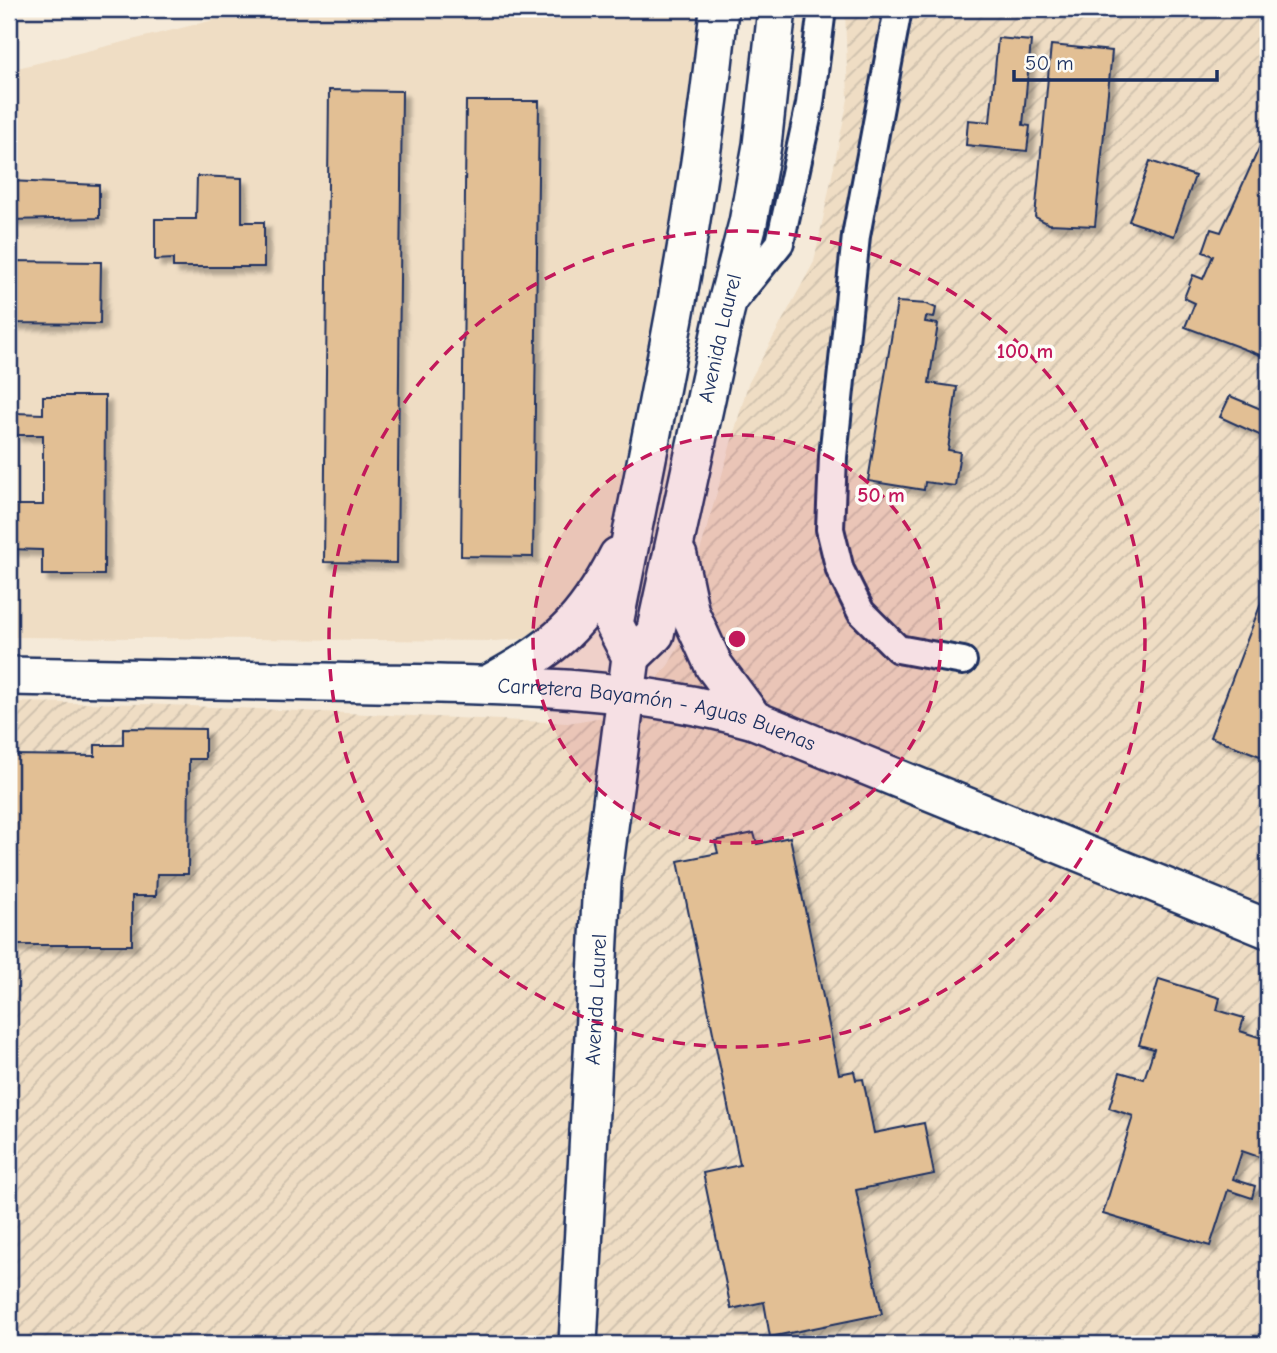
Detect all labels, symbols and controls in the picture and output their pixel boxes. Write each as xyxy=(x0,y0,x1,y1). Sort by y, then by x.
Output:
scale bar xyxy=(1014,38,1218,82)
text: 50 m xyxy=(1025,51,1074,75)
street label: Avenida Laurel xyxy=(693,271,746,405)
text: 100 m xyxy=(997,339,1053,363)
text: 50 m xyxy=(857,483,905,507)
centre of rings xyxy=(725,627,749,651)
street label: Carretera Bayamón - Aguas Buenas xyxy=(497,674,819,756)
street label: Avenida Laurel xyxy=(580,933,611,1066)

